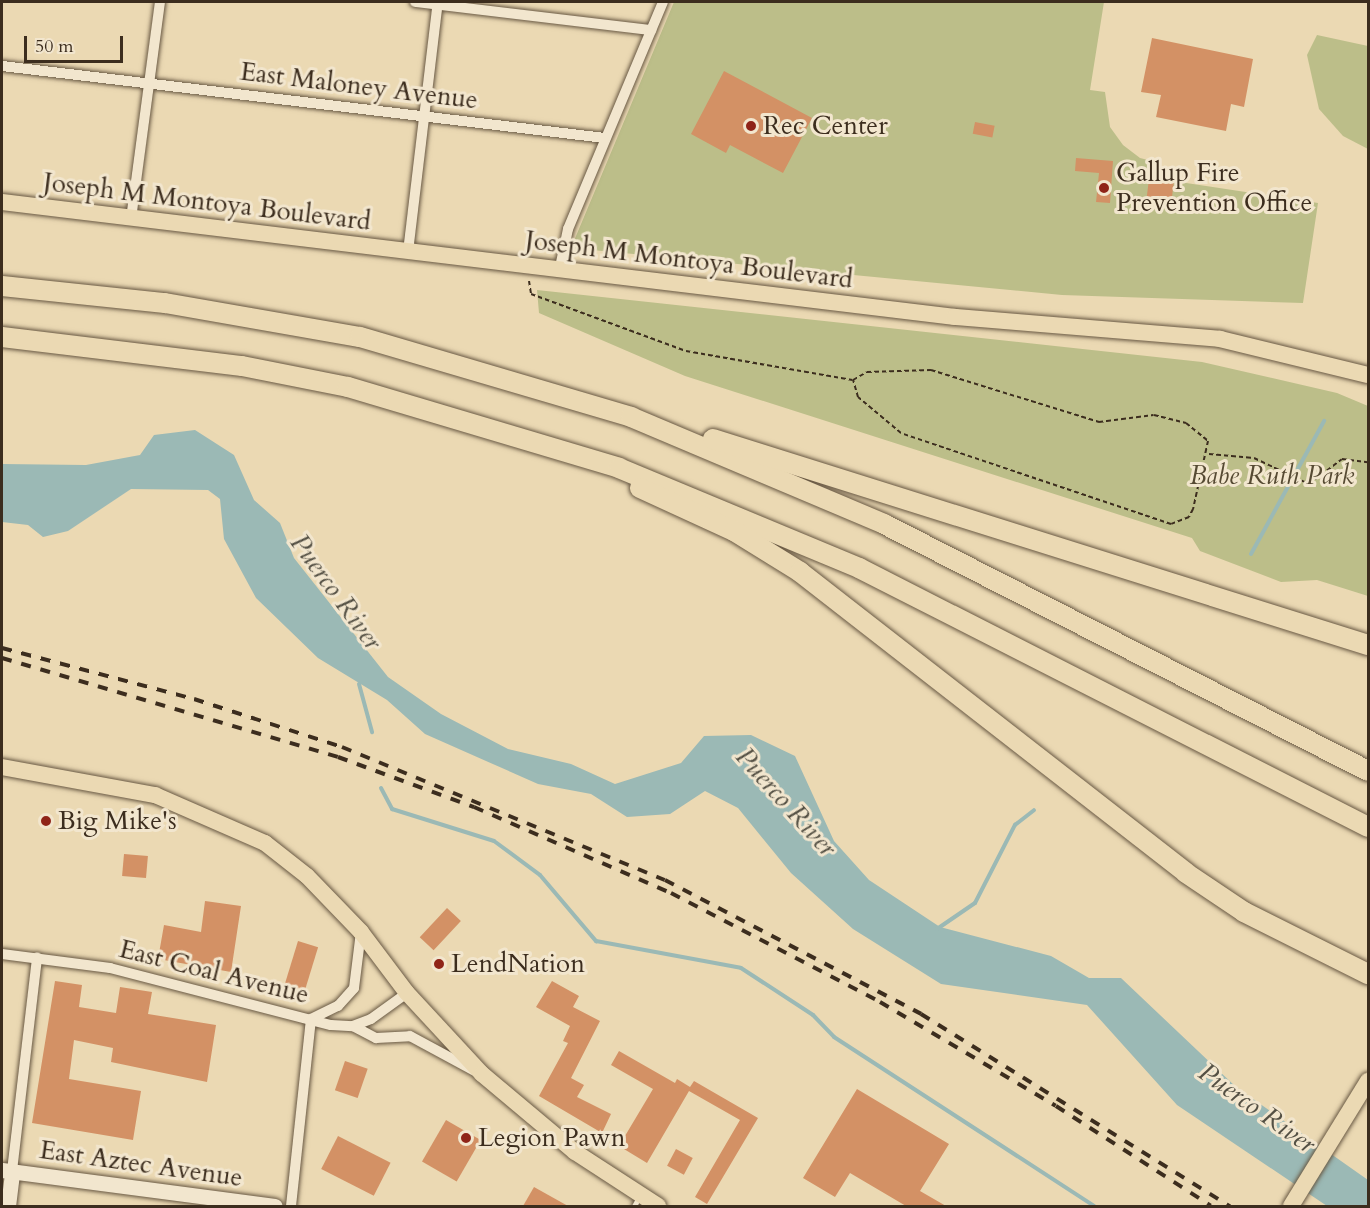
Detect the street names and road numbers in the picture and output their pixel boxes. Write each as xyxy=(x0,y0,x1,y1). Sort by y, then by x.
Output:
street label: East Maloney Avenue xyxy=(238,56,480,116)
street label: Joseph M Montoya Boulevard xyxy=(42,166,372,238)
street label: Joseph M Montoya Boulevard xyxy=(524,224,854,296)
street label: East Coal Avenue xyxy=(116,933,312,1011)
street label: East Aztec Avenue xyxy=(38,1134,244,1194)

